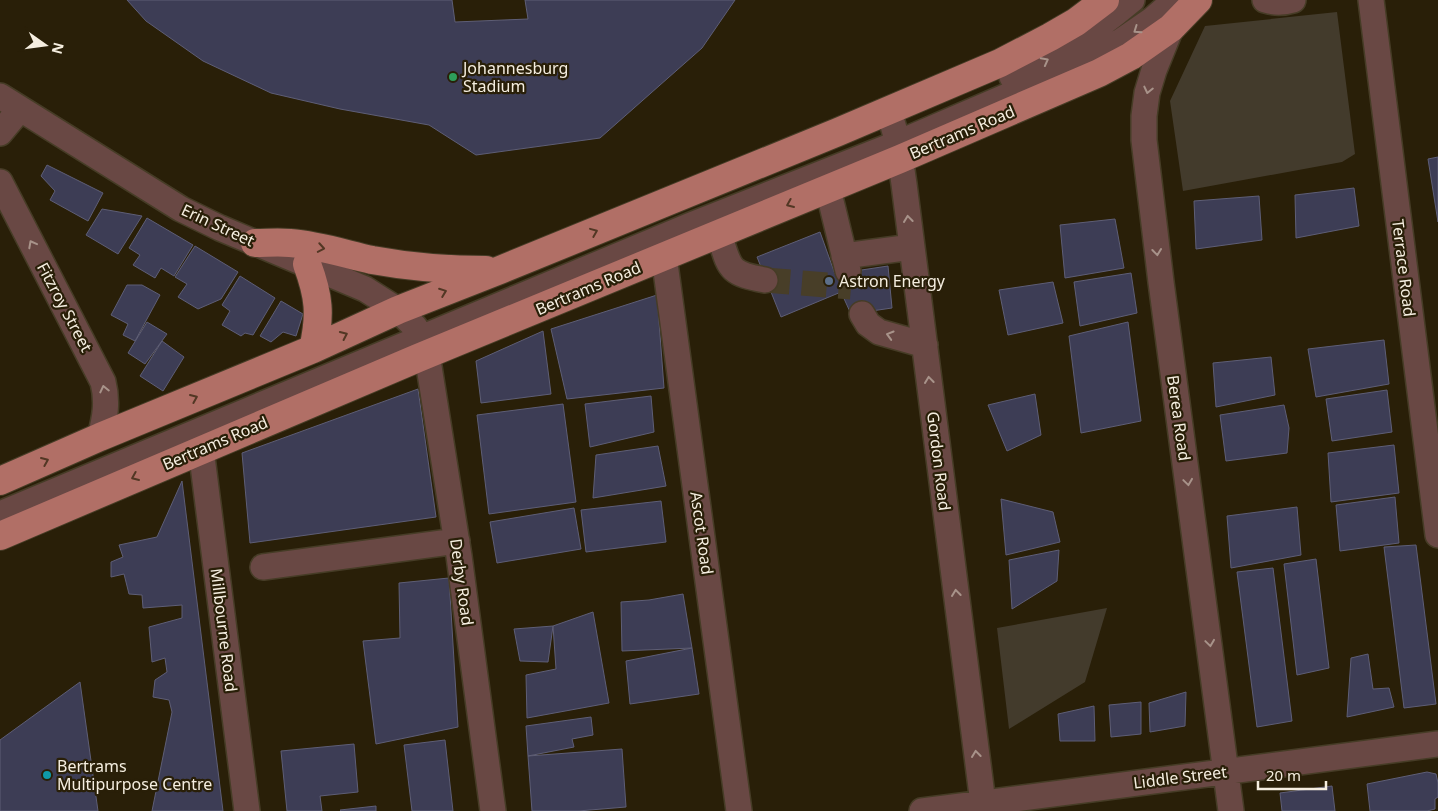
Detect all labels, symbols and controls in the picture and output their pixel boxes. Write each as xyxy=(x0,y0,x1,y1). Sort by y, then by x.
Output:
north arrow xyxy=(20,20,70,70)
one-way arrow xyxy=(1133,24,1142,33)
text: N xyxy=(48,40,69,56)
place label: Johannesburg Stadium xyxy=(461,57,568,97)
one-way arrow xyxy=(1040,57,1049,67)
marker: Johannesburg Stadium xyxy=(447,71,459,83)
one-way arrow xyxy=(1144,86,1154,95)
street label: Bertrams Road xyxy=(906,100,1018,164)
street label: Erin Street xyxy=(178,198,258,252)
one-way arrow xyxy=(786,198,795,209)
one-way arrow xyxy=(904,214,914,223)
street label: Terrace Road xyxy=(1387,218,1421,318)
one-way arrow xyxy=(589,227,598,238)
one-way arrow xyxy=(28,240,38,249)
one-way arrow xyxy=(317,242,325,253)
one-way arrow xyxy=(1151,248,1162,256)
street label: Bertrams Road xyxy=(532,256,644,320)
street label: Fitzroy Street xyxy=(32,258,98,356)
place label: Astron Energy xyxy=(839,270,946,292)
marker: Astron Energy xyxy=(823,275,835,287)
one-way arrow xyxy=(438,288,447,298)
one-way arrow xyxy=(339,330,348,341)
one-way arrow xyxy=(885,330,894,341)
street label: Berea Road xyxy=(1162,374,1196,462)
one-way arrow xyxy=(924,375,935,383)
one-way arrow xyxy=(99,385,110,394)
one-way arrow xyxy=(189,394,198,404)
street label: Gordon Road xyxy=(922,410,956,512)
street label: Bertrams Road xyxy=(159,411,271,475)
one-way arrow xyxy=(40,457,49,467)
one-way arrow xyxy=(131,471,140,481)
one-way arrow xyxy=(1182,478,1193,486)
street label: Ascot Road xyxy=(685,490,719,576)
street label: Derby Road xyxy=(445,537,479,627)
street label: Millbourne Road xyxy=(205,567,243,693)
one-way arrow xyxy=(951,589,962,597)
one-way arrow xyxy=(1204,639,1214,648)
one-way arrow xyxy=(972,750,982,759)
place label: Bertrams Multipurpose Centre xyxy=(57,755,212,795)
scale bar xyxy=(1258,758,1326,790)
street label: Liddle Street xyxy=(1132,760,1228,794)
text: 20 m xyxy=(1266,765,1301,785)
marker: Bertrams Multipurpose Centre xyxy=(41,769,53,781)

